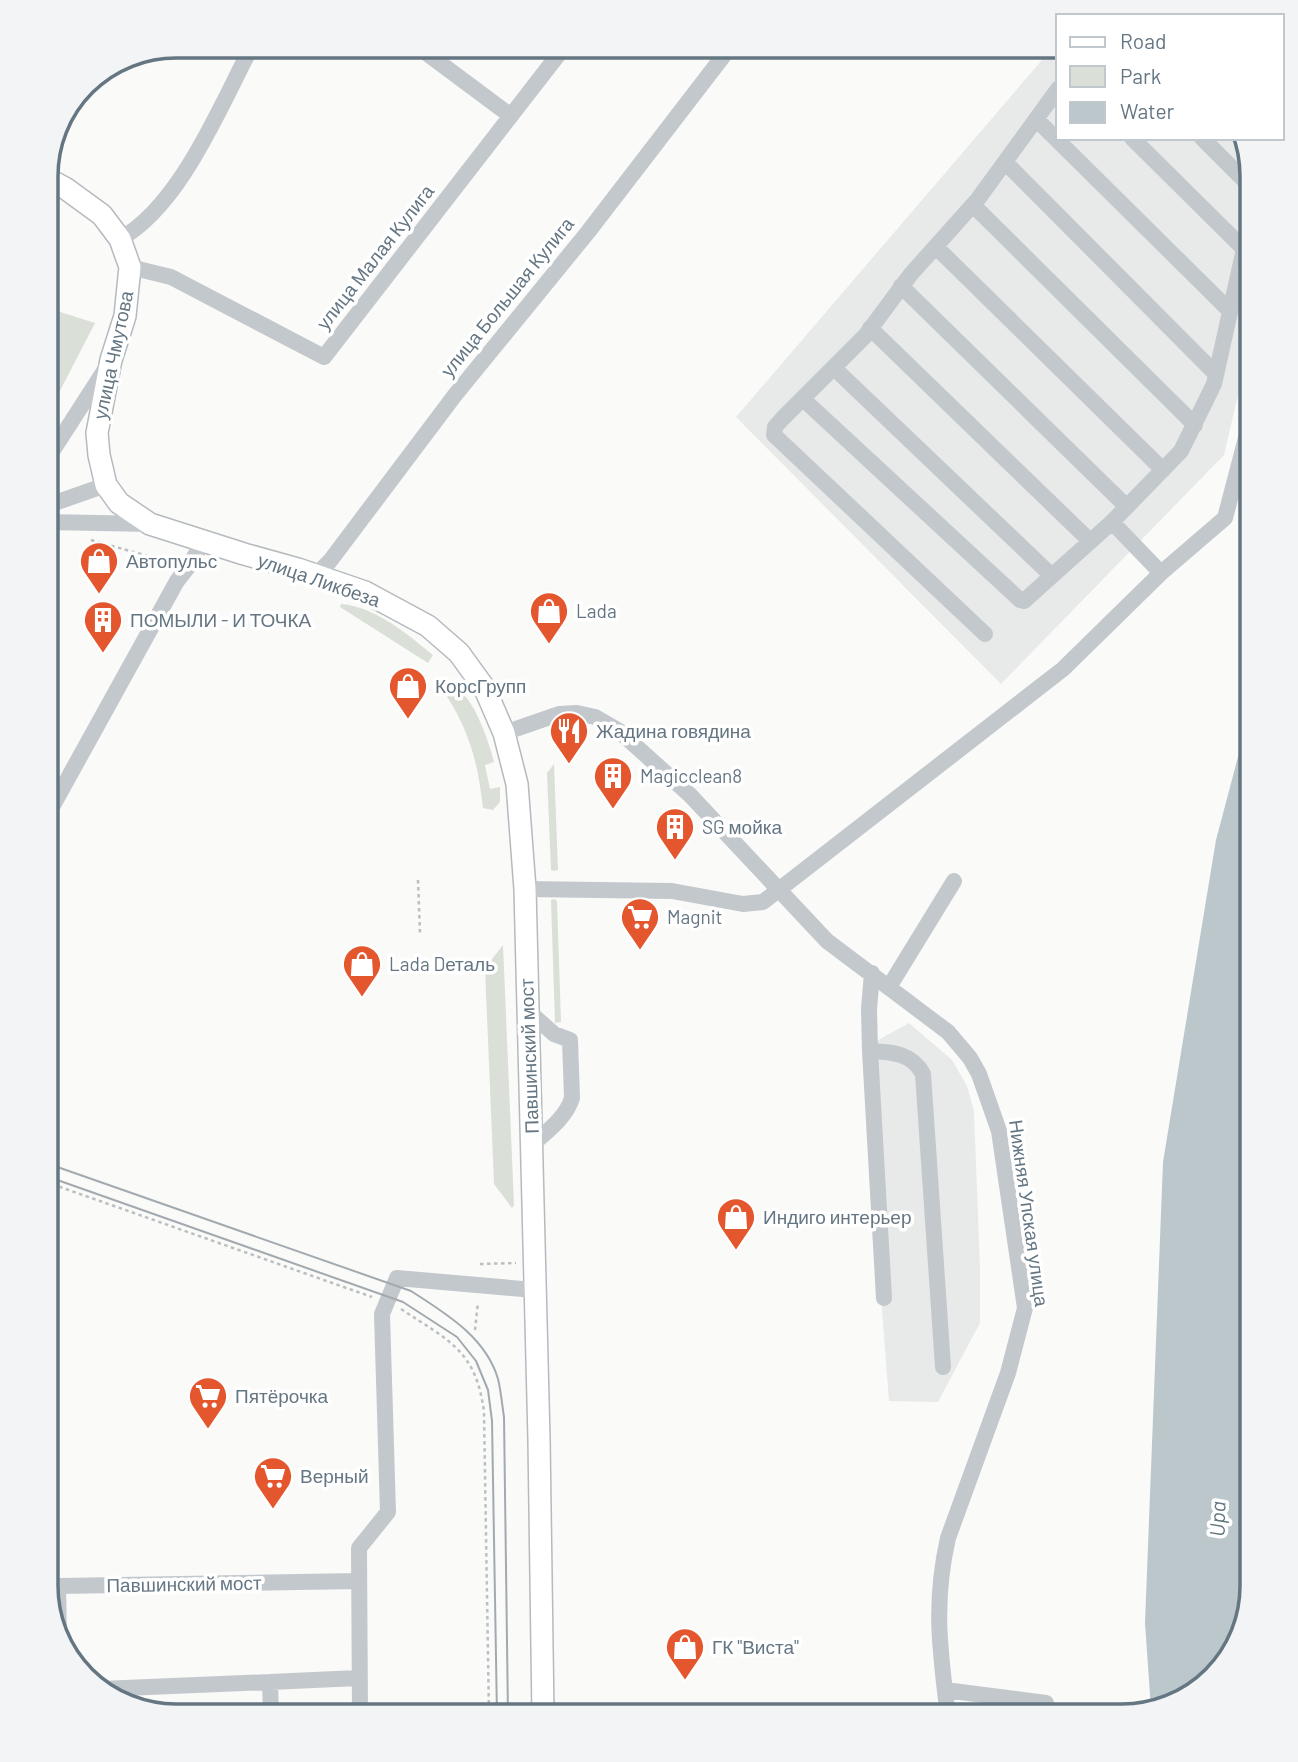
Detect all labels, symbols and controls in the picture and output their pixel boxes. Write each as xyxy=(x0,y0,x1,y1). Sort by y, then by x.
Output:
legend xyxy=(1056,14,1284,140)
text: Road xyxy=(1120,28,1166,53)
text: Park xyxy=(1120,63,1161,88)
text: Water xyxy=(1120,98,1175,123)
street label: улица Малая Кулига xyxy=(311,179,439,334)
street label: улица Большая Кулига xyxy=(435,212,578,381)
street label: улица Чмутова xyxy=(88,288,137,421)
shop icon: Автопульс xyxy=(78,540,120,595)
street label: улица Ликбеза xyxy=(255,548,384,611)
place label: Автопульс xyxy=(126,549,217,572)
shop icon: Lada xyxy=(528,590,570,645)
building icon: ПОМЫЛИ - И ТОЧКА xyxy=(82,599,124,654)
place label: Lada xyxy=(576,599,617,622)
place label: ПОМЫЛИ - И ТОЧКА xyxy=(130,608,312,631)
shop icon: КорсГрупп xyxy=(387,665,429,720)
place label: КорсГрупп xyxy=(435,674,526,697)
restaurant icon: Жадина говядина xyxy=(548,710,590,765)
place label: Жадина говядина xyxy=(596,719,751,742)
building icon: Magicclean8 xyxy=(592,755,634,810)
place label: Magicclean8 xyxy=(640,764,742,787)
building icon: SG мойка xyxy=(654,806,696,861)
place label: SG мойка xyxy=(702,815,783,838)
supermarket icon: Magnit xyxy=(619,896,661,951)
place label: Magnit xyxy=(667,905,722,928)
shop icon: Lada Dеталь xyxy=(341,943,383,998)
place label: Lada Dеталь xyxy=(389,952,495,975)
street label: Павшинский мост xyxy=(514,978,543,1134)
street label: Нижняя Упская улица xyxy=(1005,1118,1054,1308)
shop icon: Индиго интерьер xyxy=(715,1196,757,1251)
place label: Индиго интерьер xyxy=(763,1205,912,1228)
supermarket icon: Пятёрочка xyxy=(187,1375,229,1430)
place label: Пятёрочка xyxy=(235,1384,329,1407)
supermarket icon: Верный xyxy=(252,1455,294,1510)
place label: Верный xyxy=(300,1464,369,1487)
water label: Upa xyxy=(1203,1501,1230,1537)
street label: Павшинский мост xyxy=(106,1571,262,1596)
shop icon: ГК "Виста" xyxy=(664,1626,706,1681)
place label: ГК "Виста" xyxy=(712,1635,799,1658)

